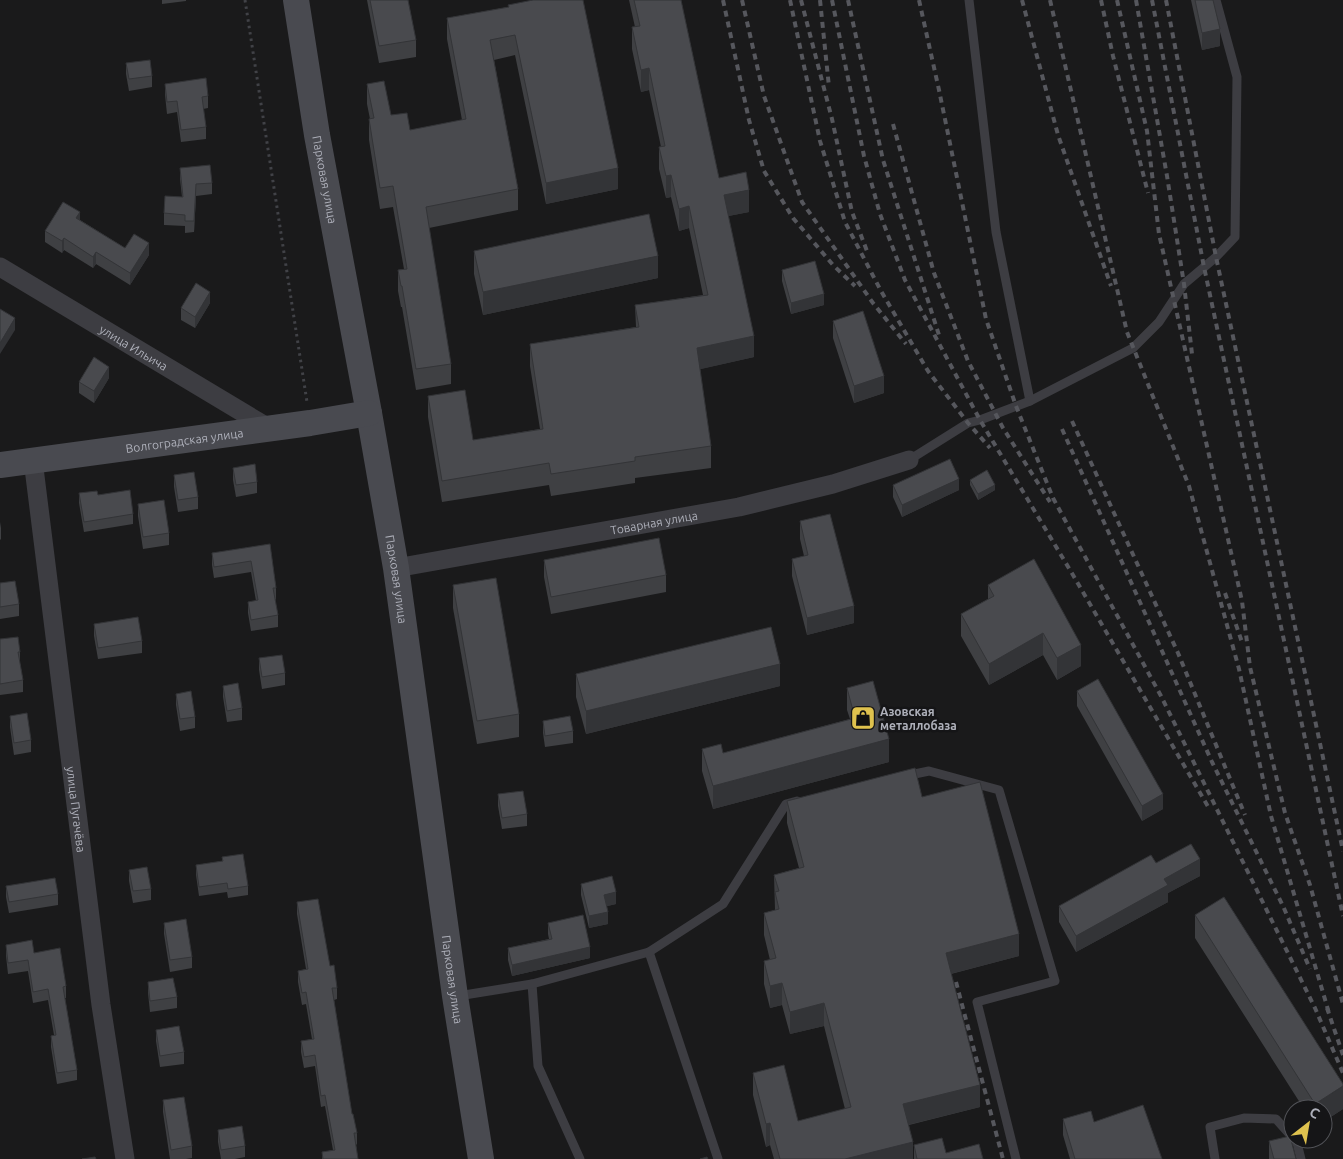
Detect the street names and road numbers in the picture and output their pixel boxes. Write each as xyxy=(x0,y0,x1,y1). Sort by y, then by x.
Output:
street label: Парковая улица xyxy=(311,134,340,225)
street label: улица Ильича xyxy=(97,322,170,373)
street label: Волгоградская улица xyxy=(125,426,244,454)
street label: Товарная улица xyxy=(609,508,699,536)
street label: Парковая улица xyxy=(384,534,410,624)
street label: улица Пугачёва xyxy=(65,766,88,853)
street label: Парковая улица xyxy=(440,934,466,1025)

